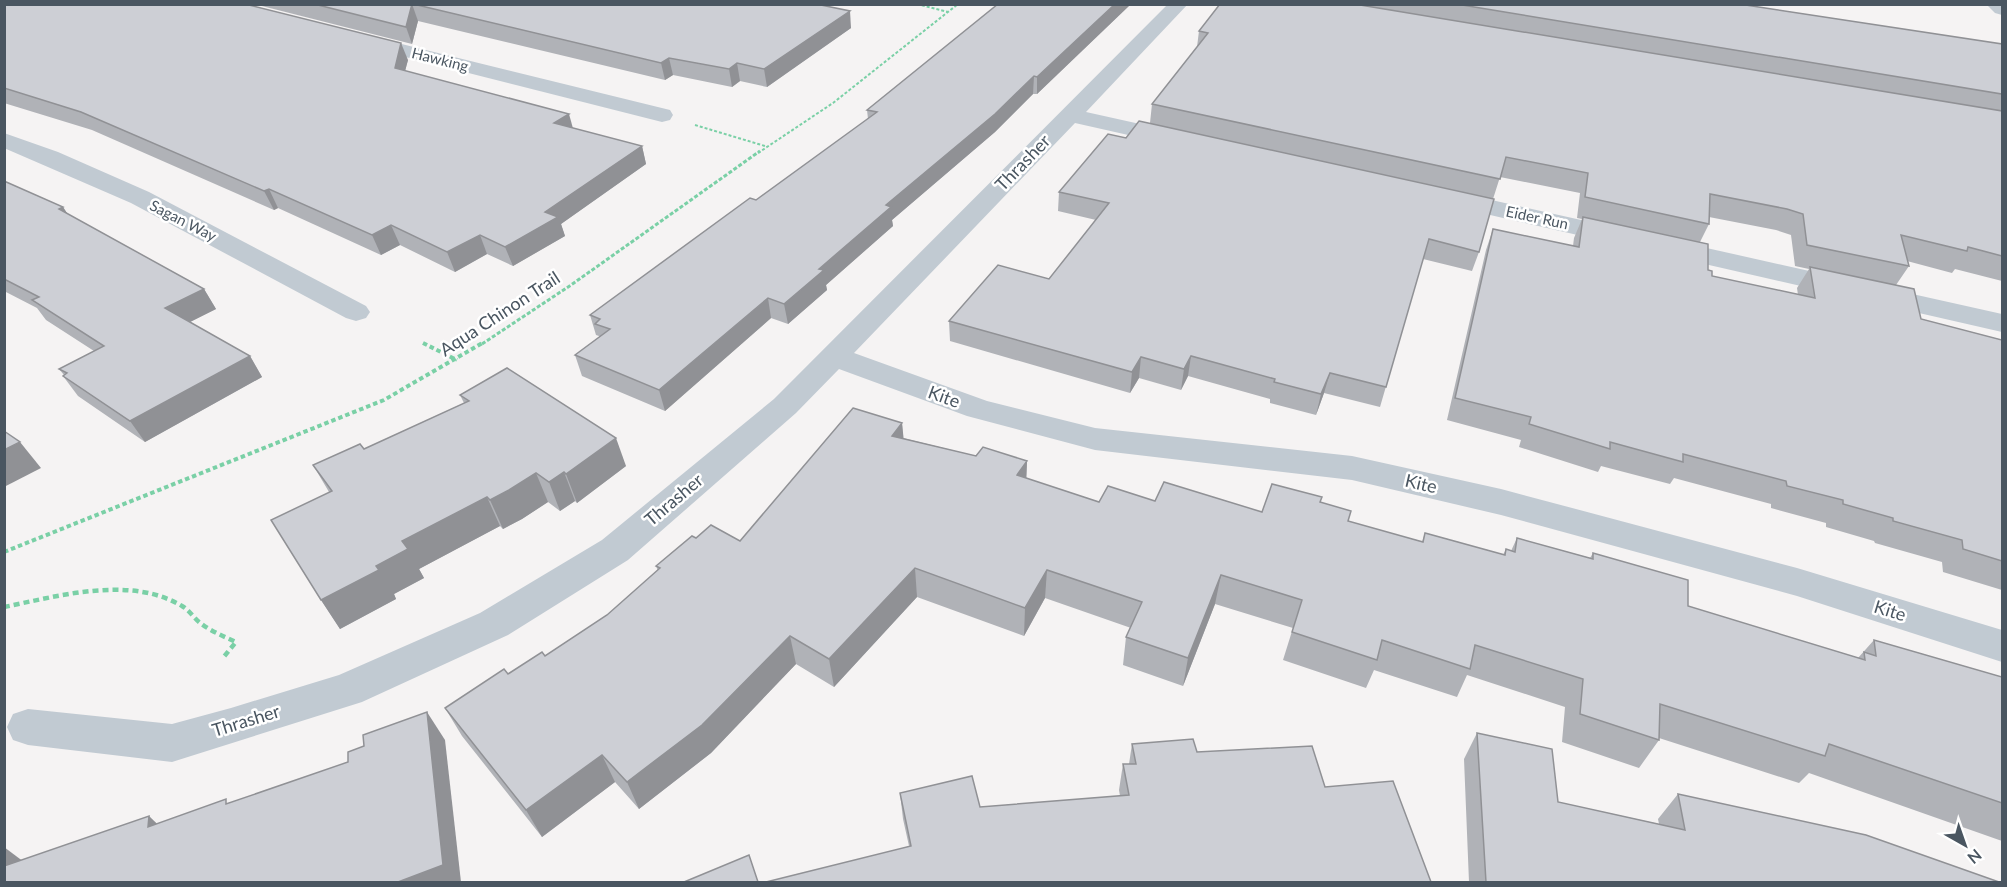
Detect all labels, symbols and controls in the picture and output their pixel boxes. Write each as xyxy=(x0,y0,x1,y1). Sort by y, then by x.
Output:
street label: Hawking xyxy=(410,43,471,75)
street label: Thrasher xyxy=(990,129,1055,195)
street label: Sagan Way xyxy=(147,196,220,245)
street label: Eider Run xyxy=(1504,202,1570,232)
street label: Aqua Chinon Trail xyxy=(435,266,564,360)
street label: Kite xyxy=(925,380,963,412)
street label: Thrasher xyxy=(640,468,707,530)
street label: Kite xyxy=(1403,469,1439,497)
street label: Kite xyxy=(1872,595,1909,625)
street label: Thrasher xyxy=(209,699,283,741)
north arrow xyxy=(1935,815,1995,875)
text: N xyxy=(1964,846,1986,868)

